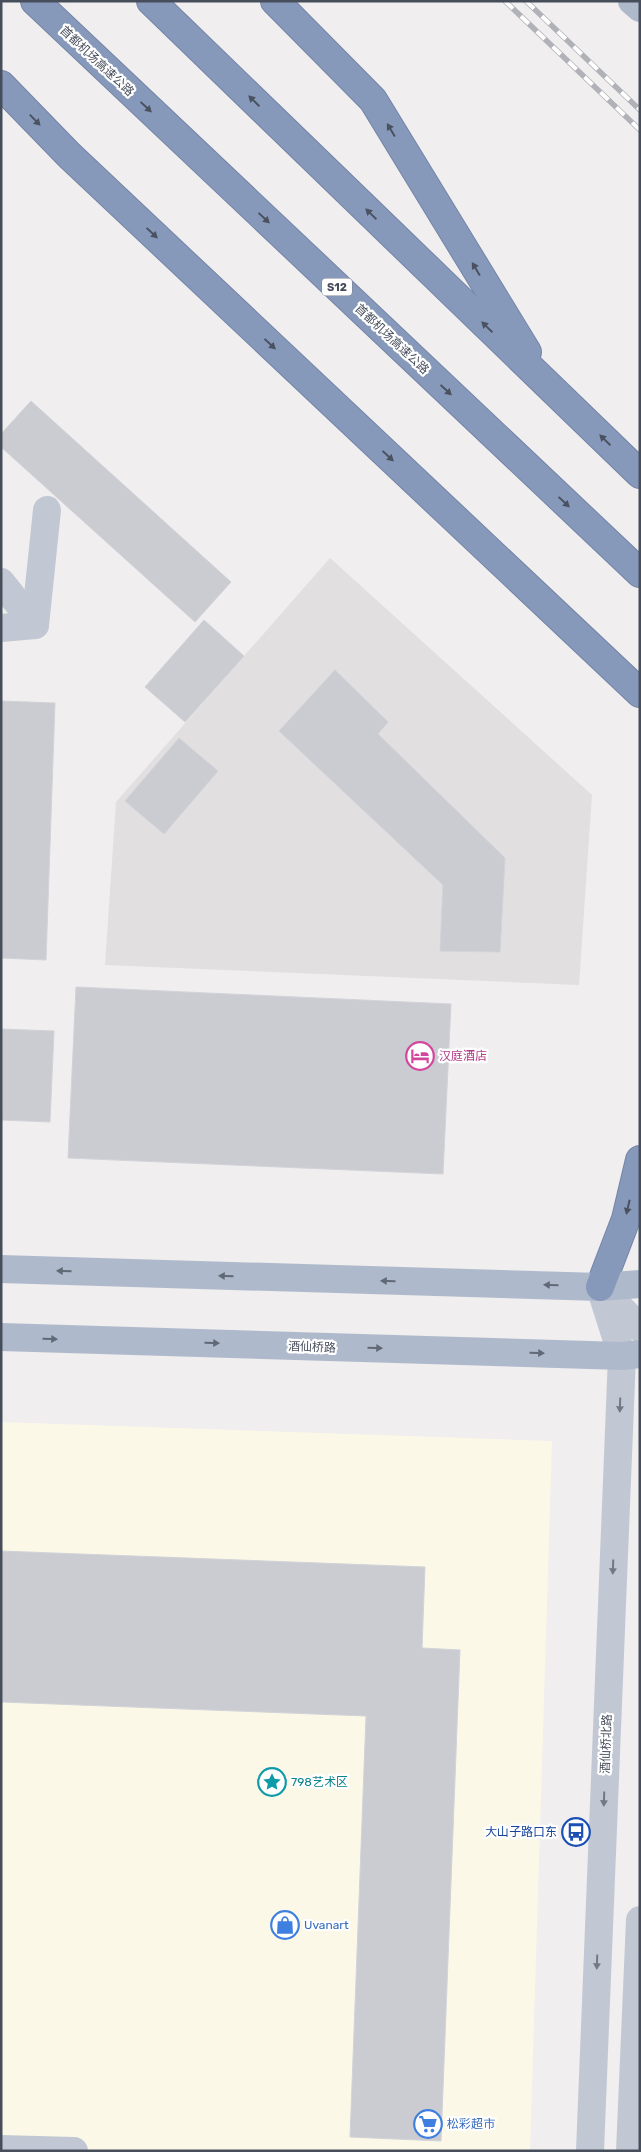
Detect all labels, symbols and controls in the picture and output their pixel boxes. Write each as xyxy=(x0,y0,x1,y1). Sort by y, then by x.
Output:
street label: 首都机场高速公路 xyxy=(57,23,137,99)
one-way arrow xyxy=(249,95,261,107)
one-way arrow xyxy=(140,101,152,113)
one-way arrow xyxy=(29,113,41,125)
one-way arrow xyxy=(387,123,396,136)
one-way arrow xyxy=(365,208,377,220)
one-way arrow xyxy=(258,212,270,224)
one-way arrow xyxy=(145,227,157,239)
one-way arrow xyxy=(471,262,481,275)
road number: S12 xyxy=(322,278,352,296)
street label: 首都机场高速公路 xyxy=(352,301,432,377)
one-way arrow xyxy=(482,321,494,333)
one-way arrow xyxy=(263,338,275,350)
one-way arrow xyxy=(440,384,452,396)
one-way arrow xyxy=(599,434,611,446)
one-way arrow xyxy=(382,450,394,462)
one-way arrow xyxy=(558,496,570,508)
hotel icon: 汉庭酒店 xyxy=(405,1041,435,1071)
place label: 汉庭酒店 xyxy=(439,1049,487,1063)
one-way arrow xyxy=(624,1200,632,1215)
one-way arrow xyxy=(55,1267,71,1275)
one-way arrow xyxy=(218,1272,234,1280)
one-way arrow xyxy=(380,1276,396,1284)
one-way arrow xyxy=(543,1281,559,1289)
one-way arrow xyxy=(42,1335,58,1343)
street label: 酒仙桥路 xyxy=(288,1339,336,1355)
one-way arrow xyxy=(205,1340,221,1348)
one-way arrow xyxy=(367,1345,383,1353)
one-way arrow xyxy=(530,1350,546,1358)
one-way arrow xyxy=(616,1397,624,1413)
one-way arrow xyxy=(609,1559,617,1575)
street label: 酒仙桥北路 xyxy=(598,1714,614,1774)
place icon: 798艺术区 xyxy=(257,1767,287,1797)
place label: 798艺术区 xyxy=(291,1775,348,1789)
one-way arrow xyxy=(600,1792,608,1808)
bus stop icon: 大山子路口东 xyxy=(561,1817,591,1847)
place label: 大山子路口东 xyxy=(485,1825,557,1839)
shop icon: Uvanart xyxy=(270,1910,300,1940)
place label: Uvanart xyxy=(304,1918,349,1932)
one-way arrow xyxy=(593,1954,601,1970)
supermarket icon: 松彩超市 xyxy=(413,2109,443,2139)
place label: 松彩超市 xyxy=(447,2117,495,2131)

